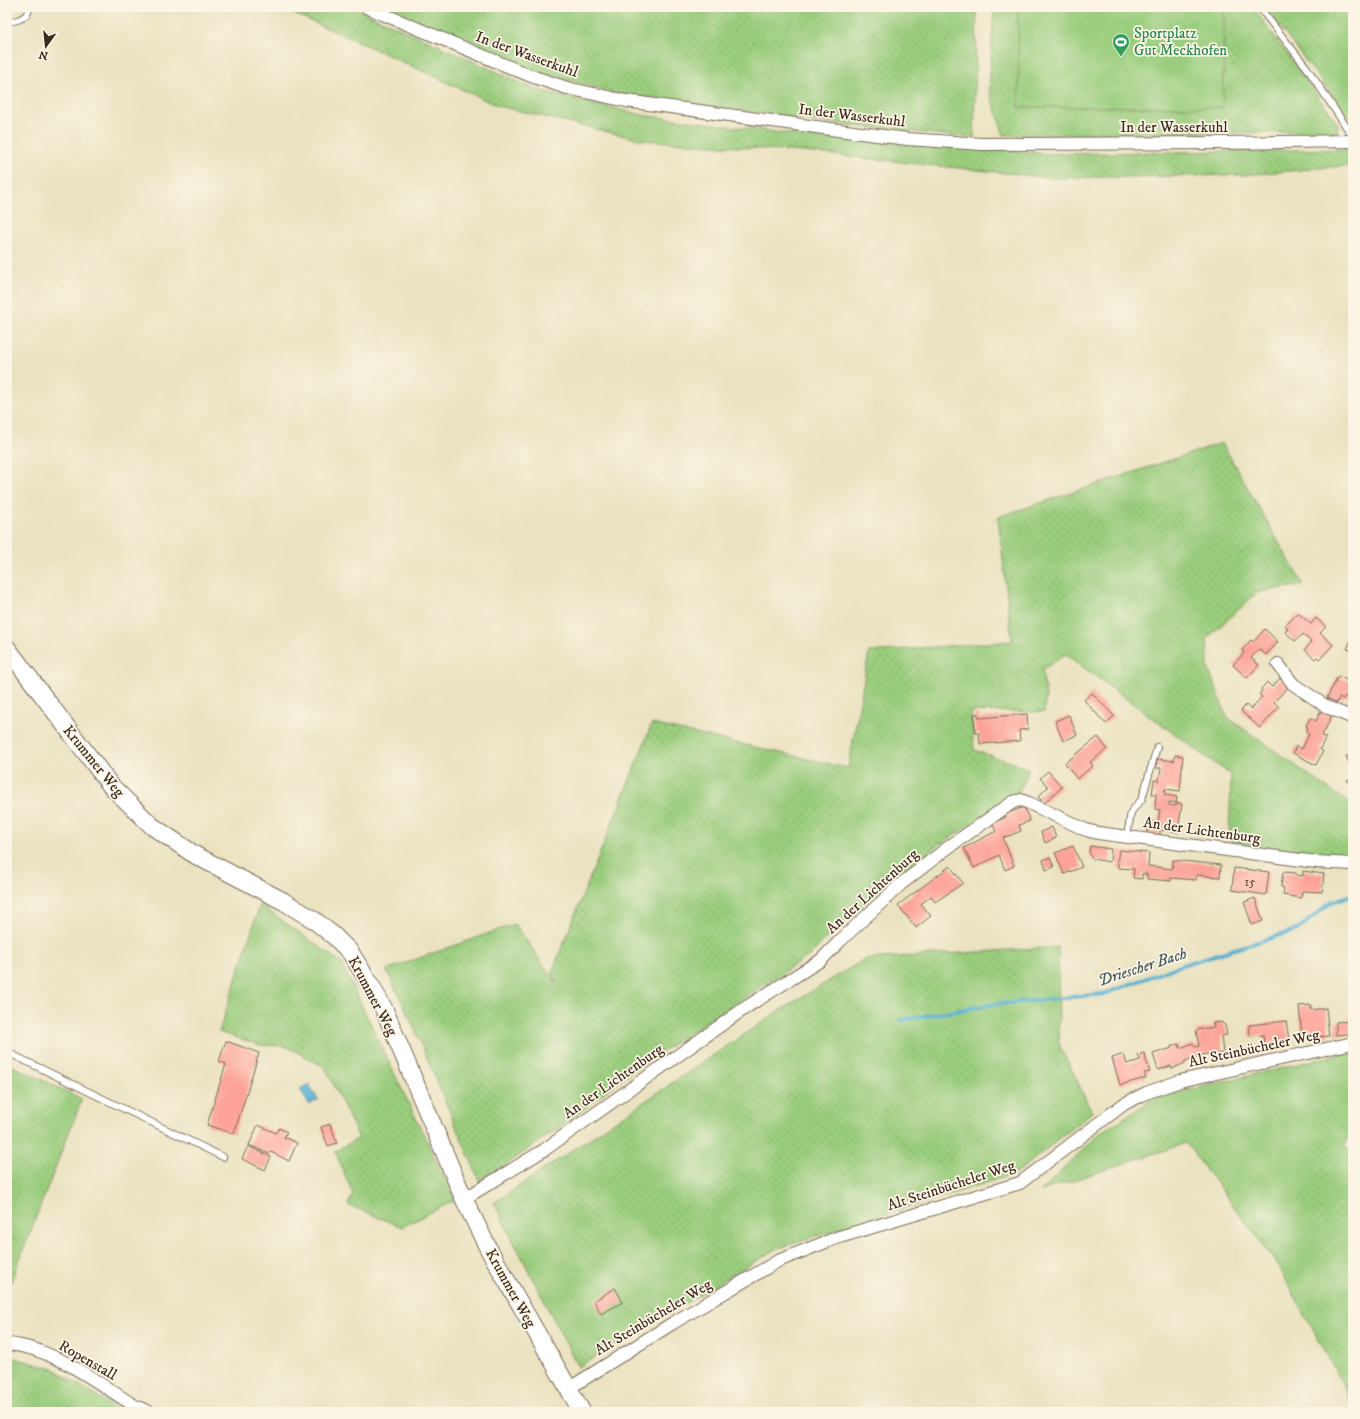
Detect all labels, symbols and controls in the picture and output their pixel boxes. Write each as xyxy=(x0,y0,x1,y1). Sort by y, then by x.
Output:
place label: Sportplatz Gut Meckhofen xyxy=(1134,24,1227,60)
north arrow xyxy=(26,26,66,66)
street label: In der Wasserkuhl xyxy=(473,27,581,82)
sports icon: Sportplatz Gut Meckhofen xyxy=(1111,32,1131,57)
text: N xyxy=(37,47,50,63)
street label: In der Wasserkuhl xyxy=(797,100,907,132)
street label: In der Wasserkuhl xyxy=(1120,118,1228,137)
street label: Krummer Weg xyxy=(59,721,129,802)
street label: An der Lichtenburg xyxy=(1142,813,1262,848)
street label: An der Lichtenburg xyxy=(822,844,923,938)
house number: 15 xyxy=(1244,874,1256,890)
water label: Driescher Bach xyxy=(1095,943,1189,991)
street label: Krummer Weg xyxy=(344,953,402,1040)
street label: Alt Steinbücheler Weg xyxy=(1187,1025,1322,1072)
street label: An der Lichtenburg xyxy=(560,1039,668,1123)
street label: Alt Steinbücheler Weg xyxy=(885,1156,1018,1215)
street label: Krummer Weg xyxy=(481,1245,540,1332)
street label: Alt Steinbücheler Weg xyxy=(591,1275,716,1360)
street label: Ropenstall xyxy=(55,1336,121,1385)

